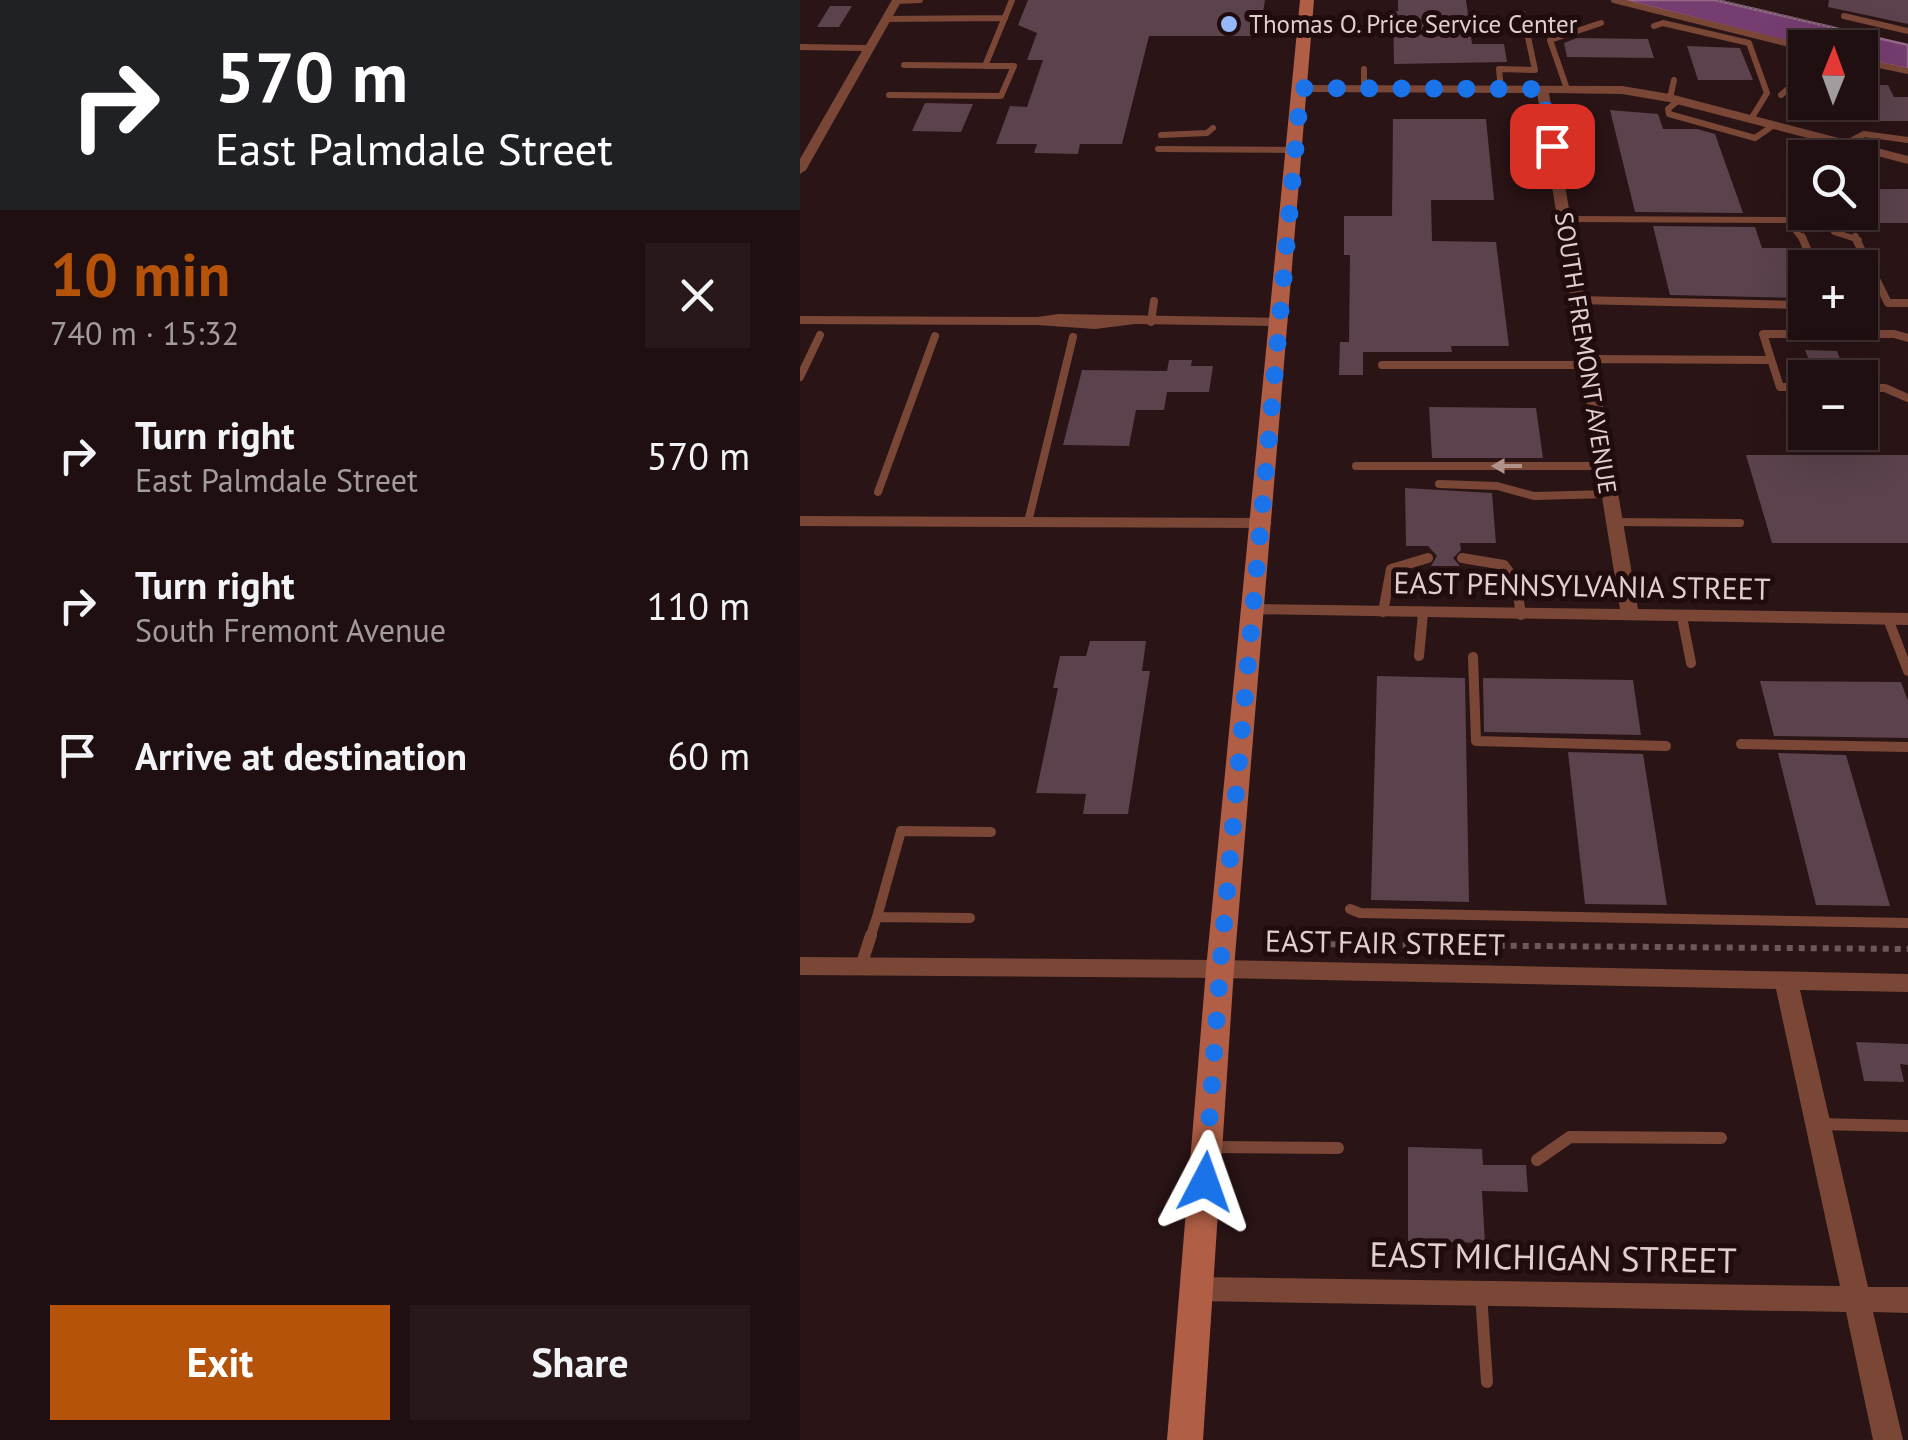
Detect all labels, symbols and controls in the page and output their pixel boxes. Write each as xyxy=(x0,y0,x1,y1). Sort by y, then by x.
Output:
place label: Thomas O. Price Service Center xyxy=(1249,8,1578,40)
marker: Thomas O. Price Service Center xyxy=(1218,13,1240,35)
north arrow xyxy=(1788,30,1878,120)
map controls xyxy=(1788,30,1878,450)
text: 570 m xyxy=(215,31,408,121)
icon: right xyxy=(50,40,180,170)
pin xyxy=(1510,104,1595,189)
text: East Palmdale Street xyxy=(215,119,613,177)
icon: arrive xyxy=(1525,119,1580,174)
button: search xyxy=(1788,140,1878,230)
street label: SOUTH FREMONT AVENUE xyxy=(1548,210,1624,496)
text: 10 min xyxy=(50,235,230,313)
button: close xyxy=(645,243,750,348)
button: + xyxy=(1788,250,1878,340)
text: 740 m · 15:32 xyxy=(50,312,239,354)
button: − xyxy=(1788,360,1878,450)
text: Turn right xyxy=(135,410,295,459)
icon: right xyxy=(50,428,105,483)
text: 570 m xyxy=(647,431,750,480)
one-way arrow xyxy=(1491,458,1523,474)
text: East Palmdale Street xyxy=(135,459,418,501)
text: Turn right xyxy=(135,560,295,609)
street label: EAST PENNSYLVANIA STREET xyxy=(1393,562,1771,608)
icon: right xyxy=(50,578,105,633)
text: 110 m xyxy=(647,581,750,630)
text: South Fremont Avenue xyxy=(135,609,446,651)
icon: arrive xyxy=(50,728,105,783)
text: Arrive at destination xyxy=(135,731,467,780)
text: 60 m xyxy=(668,731,750,780)
street label: EAST FAIR STREET xyxy=(1265,920,1506,964)
position arrow xyxy=(1153,1130,1257,1234)
street label: EAST MICHIGAN STREET xyxy=(1369,1231,1737,1283)
button: Exit xyxy=(50,1305,390,1420)
button: Share xyxy=(410,1305,750,1420)

